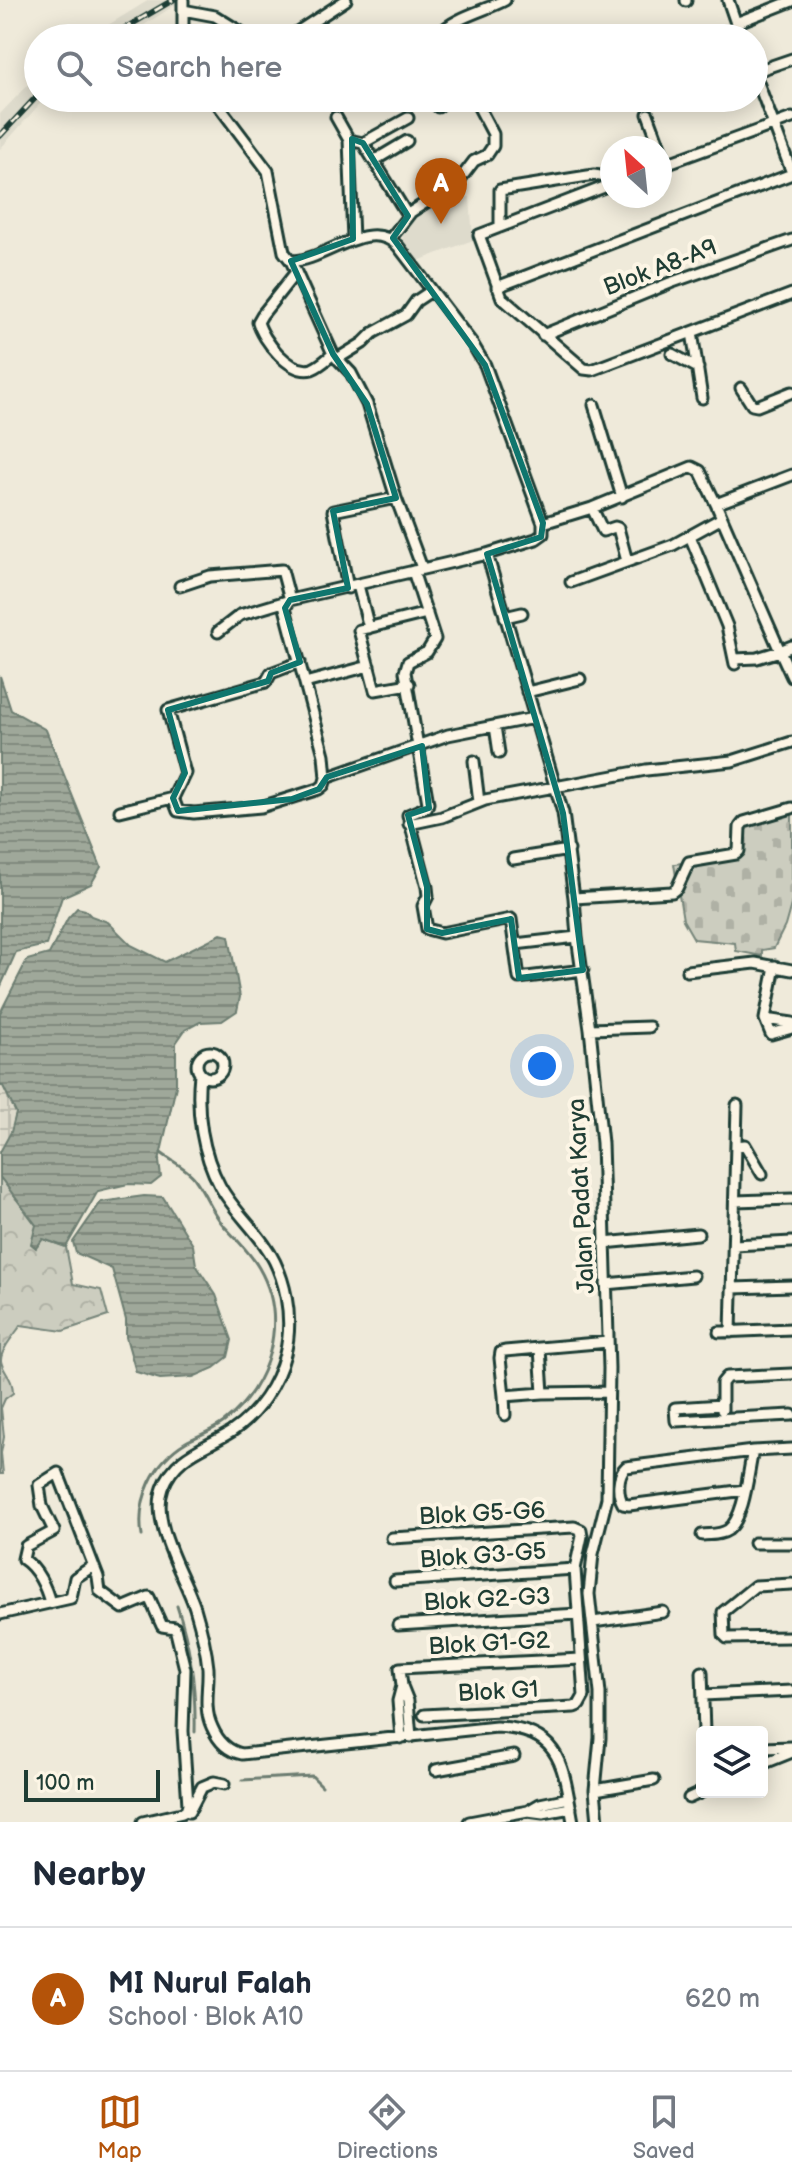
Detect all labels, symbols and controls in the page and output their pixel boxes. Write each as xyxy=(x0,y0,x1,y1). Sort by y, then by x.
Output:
search box xyxy=(24,24,768,112)
icon: search xyxy=(52,46,96,90)
text: Search here xyxy=(116,50,282,86)
north arrow xyxy=(600,136,672,208)
pin: A xyxy=(415,158,467,224)
street label: Blok A8-A9 xyxy=(599,233,721,302)
your location xyxy=(522,1046,562,1086)
street label: Jalan Padat Karya xyxy=(562,1097,601,1294)
street label: Blok G5-G6 xyxy=(418,1496,546,1531)
street label: Blok G3-G5 xyxy=(419,1537,547,1574)
street label: Blok G2-G3 xyxy=(423,1582,551,1617)
street label: Blok G1-G2 xyxy=(427,1626,551,1661)
street label: Blok G1 xyxy=(457,1675,539,1708)
map controls xyxy=(696,1726,768,1798)
button: layers xyxy=(696,1726,768,1798)
scale bar xyxy=(24,1766,160,1802)
text: 100 m xyxy=(36,1770,95,1797)
text: Nearby xyxy=(32,1854,146,1895)
text: MI Nurul Falah xyxy=(108,1966,312,2002)
text: A xyxy=(50,1984,66,2015)
text: 620 m xyxy=(685,1984,760,2015)
text: School · Blok A10 xyxy=(108,2002,303,2033)
tab: Map xyxy=(97,2090,142,2165)
tab: Directions xyxy=(337,2090,438,2165)
tab: Saved xyxy=(633,2090,695,2165)

